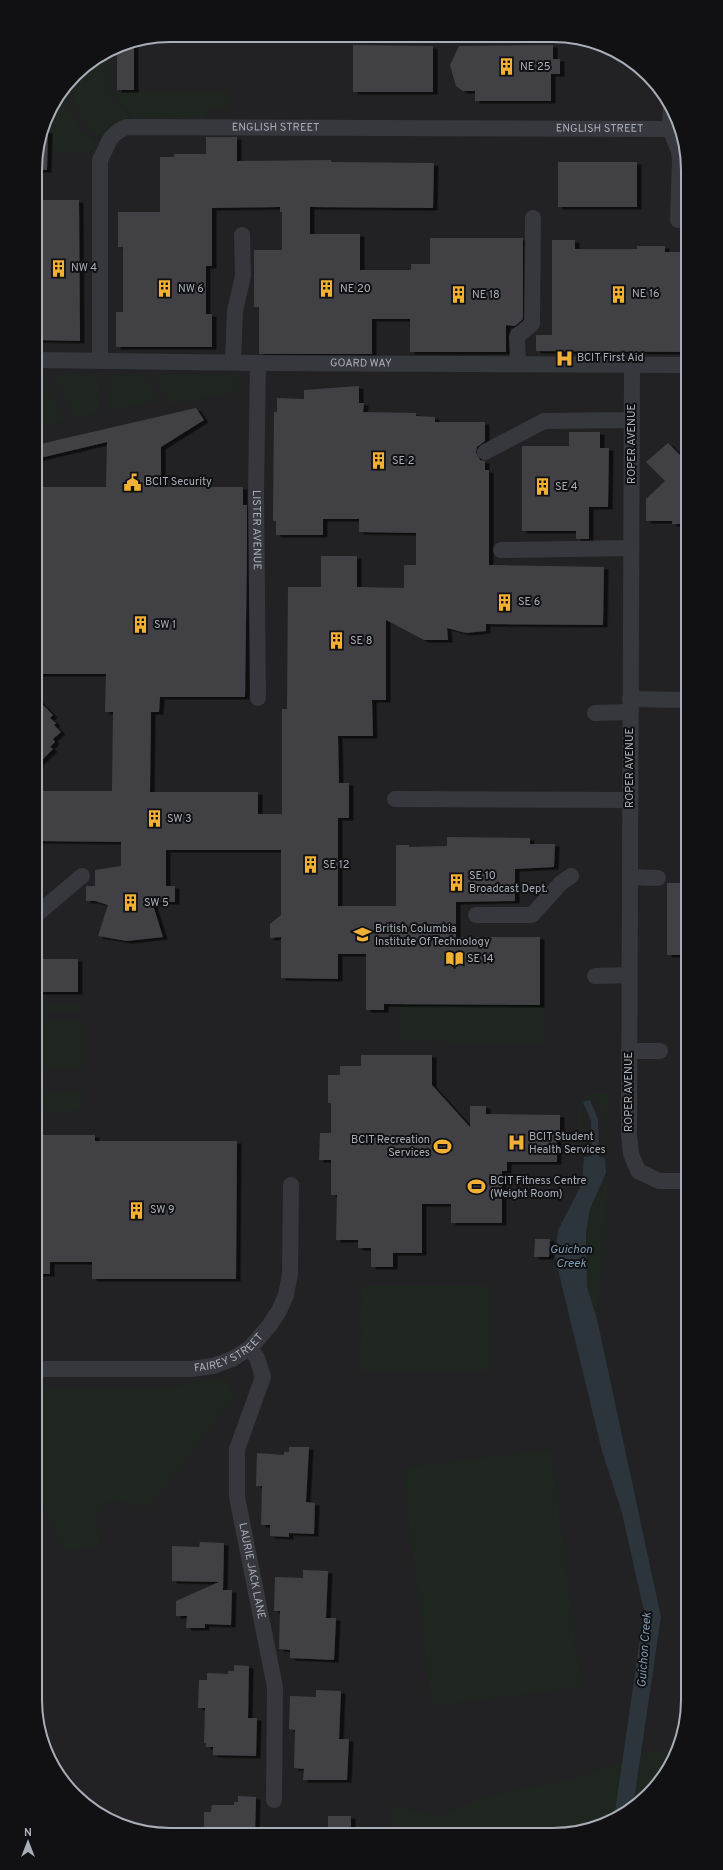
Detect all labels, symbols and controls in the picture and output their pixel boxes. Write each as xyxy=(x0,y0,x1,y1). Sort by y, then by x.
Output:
building icon: NE 25 xyxy=(497,57,517,77)
place label: NE 25 xyxy=(520,60,551,74)
street label: ENGLISH STREET xyxy=(232,120,320,135)
street label: ENGLISH STREET xyxy=(556,122,644,136)
building icon: NW 4 xyxy=(48,258,68,278)
place label: NW 4 xyxy=(71,261,97,275)
building icon: NW 6 xyxy=(155,279,175,299)
building icon: NE 20 xyxy=(317,279,337,299)
place label: NW 6 xyxy=(178,282,204,296)
place label: NE 20 xyxy=(340,282,371,296)
building icon: NE 16 xyxy=(609,284,629,304)
building icon: NE 18 xyxy=(449,285,469,305)
place label: NE 16 xyxy=(632,287,660,301)
place label: NE 18 xyxy=(472,288,500,302)
hospital icon: BCIT First Aid xyxy=(554,348,574,368)
place label: BCIT First Aid xyxy=(577,351,644,365)
street label: GOARD WAY xyxy=(330,356,392,371)
street label: ROPER AVENUE xyxy=(625,404,639,484)
building icon: SE 2 xyxy=(369,451,389,471)
place label: SE 2 xyxy=(392,454,415,468)
public building icon: BCIT Security xyxy=(122,472,142,492)
place label: BCIT Security xyxy=(145,475,212,489)
building icon: SE 4 xyxy=(532,477,552,497)
place label: SE 4 xyxy=(555,480,578,494)
street label: LISTER AVENUE xyxy=(249,490,264,570)
building icon: SE 6 xyxy=(495,592,515,612)
place label: SE 6 xyxy=(518,595,540,609)
building icon: SW 1 xyxy=(131,615,151,635)
place label: SW 1 xyxy=(154,618,176,632)
building icon: SE 8 xyxy=(327,631,347,651)
place label: SE 8 xyxy=(350,634,372,648)
street label: ROPER AVENUE xyxy=(623,728,637,808)
building icon: SW 3 xyxy=(144,809,164,829)
place label: SW 3 xyxy=(167,812,192,826)
building icon: SE 12 xyxy=(300,855,320,875)
place label: SE 12 xyxy=(323,858,350,872)
place label: SE 10 Broadcast Dept. xyxy=(469,869,548,896)
building icon: SE 10 Broadcast Dept. xyxy=(446,872,466,892)
building icon: SW 5 xyxy=(121,893,141,913)
place label: SW 5 xyxy=(144,896,169,910)
place label: British Columbia Institute Of Technology xyxy=(375,922,490,949)
school or university icon: British Columbia Institute Of Technology xyxy=(352,925,372,945)
library icon: SE 14 xyxy=(444,949,464,969)
place label: SE 14 xyxy=(467,952,494,966)
street label: ROPER AVENUE xyxy=(622,1052,636,1132)
place label: BCIT Student Health Services xyxy=(529,1130,606,1157)
place label: BCIT Recreation Services xyxy=(351,1133,430,1160)
hospital icon: BCIT Student Health Services xyxy=(506,1133,526,1153)
sports icon: BCIT Recreation Services xyxy=(433,1136,453,1156)
place label: BCIT Fitness Centre (Weight Room) xyxy=(490,1174,586,1201)
sports icon: BCIT Fitness Centre (Weight Room) xyxy=(467,1177,487,1197)
building icon: SW 9 xyxy=(127,1200,147,1220)
place label: SW 9 xyxy=(150,1203,175,1217)
water label: Guichon Creek xyxy=(550,1242,593,1272)
street label: FAIREY STREET xyxy=(193,1330,267,1376)
street label: LAURIE JACK LANE xyxy=(235,1521,268,1620)
water label: Guichon Creek xyxy=(634,1611,656,1688)
north arrow xyxy=(8,1822,48,1862)
text: N xyxy=(24,1826,32,1840)

